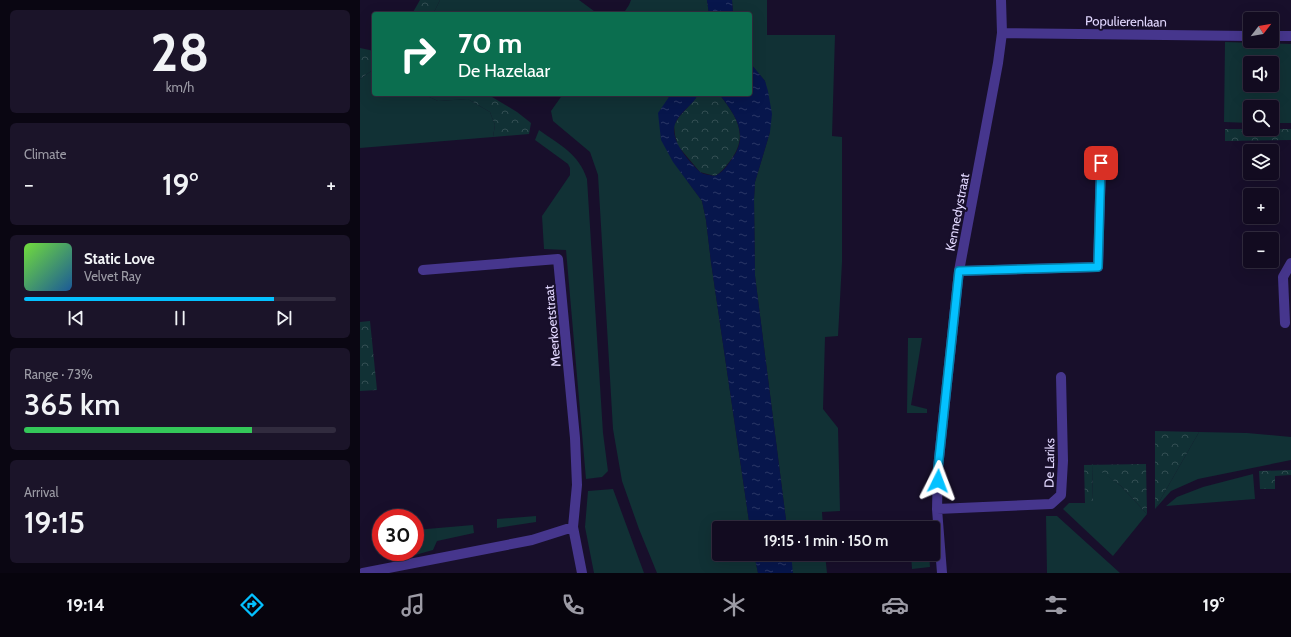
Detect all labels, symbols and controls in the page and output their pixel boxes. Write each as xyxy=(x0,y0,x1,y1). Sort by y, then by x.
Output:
street label: Populierenlaan xyxy=(1085,12,1167,30)
north arrow xyxy=(1243,12,1279,48)
map controls xyxy=(1243,12,1279,268)
text: 28 xyxy=(151,21,209,84)
text: 70 m xyxy=(458,26,522,60)
icon: right xyxy=(392,28,444,80)
button: sound xyxy=(1243,56,1279,92)
text: De Hazelaar xyxy=(458,60,550,82)
text: km/h xyxy=(166,79,194,95)
button: search xyxy=(1243,100,1279,136)
button: layers xyxy=(1243,144,1279,180)
text: Climate xyxy=(24,146,66,162)
pin xyxy=(1084,146,1118,180)
icon: arrive xyxy=(1090,152,1112,174)
text: 19° xyxy=(162,166,198,203)
text: − xyxy=(24,171,34,198)
text: + xyxy=(326,171,336,198)
street label: Kennedystraat xyxy=(942,171,973,252)
button: + xyxy=(1243,188,1279,224)
button: − xyxy=(1243,232,1279,268)
text: Static Love xyxy=(84,250,155,268)
text: Velvet Ray xyxy=(84,268,141,284)
street label: Meerkoetstraat xyxy=(540,284,564,368)
icon: previous xyxy=(65,307,87,329)
icon: pause xyxy=(169,307,191,329)
icon: next xyxy=(273,307,295,329)
text: Range · 73% xyxy=(24,366,93,382)
text: 365 km xyxy=(24,386,120,423)
street label: De Lariks xyxy=(1041,437,1057,488)
position arrow xyxy=(917,460,959,502)
text: Arrival xyxy=(24,484,59,500)
text: 19:15 xyxy=(24,504,85,541)
speed limit sign: 30 xyxy=(372,509,424,561)
text: 19:15 · 1 min · 150 m xyxy=(764,532,888,550)
icon: directions xyxy=(238,591,266,619)
icon: music xyxy=(399,591,427,619)
icon: phone xyxy=(559,591,587,619)
icon: climate xyxy=(720,591,748,619)
icon: car xyxy=(881,591,909,619)
icon: filters xyxy=(1042,591,1070,619)
text: 19:14 xyxy=(66,594,105,616)
text: 19° xyxy=(1203,594,1225,616)

